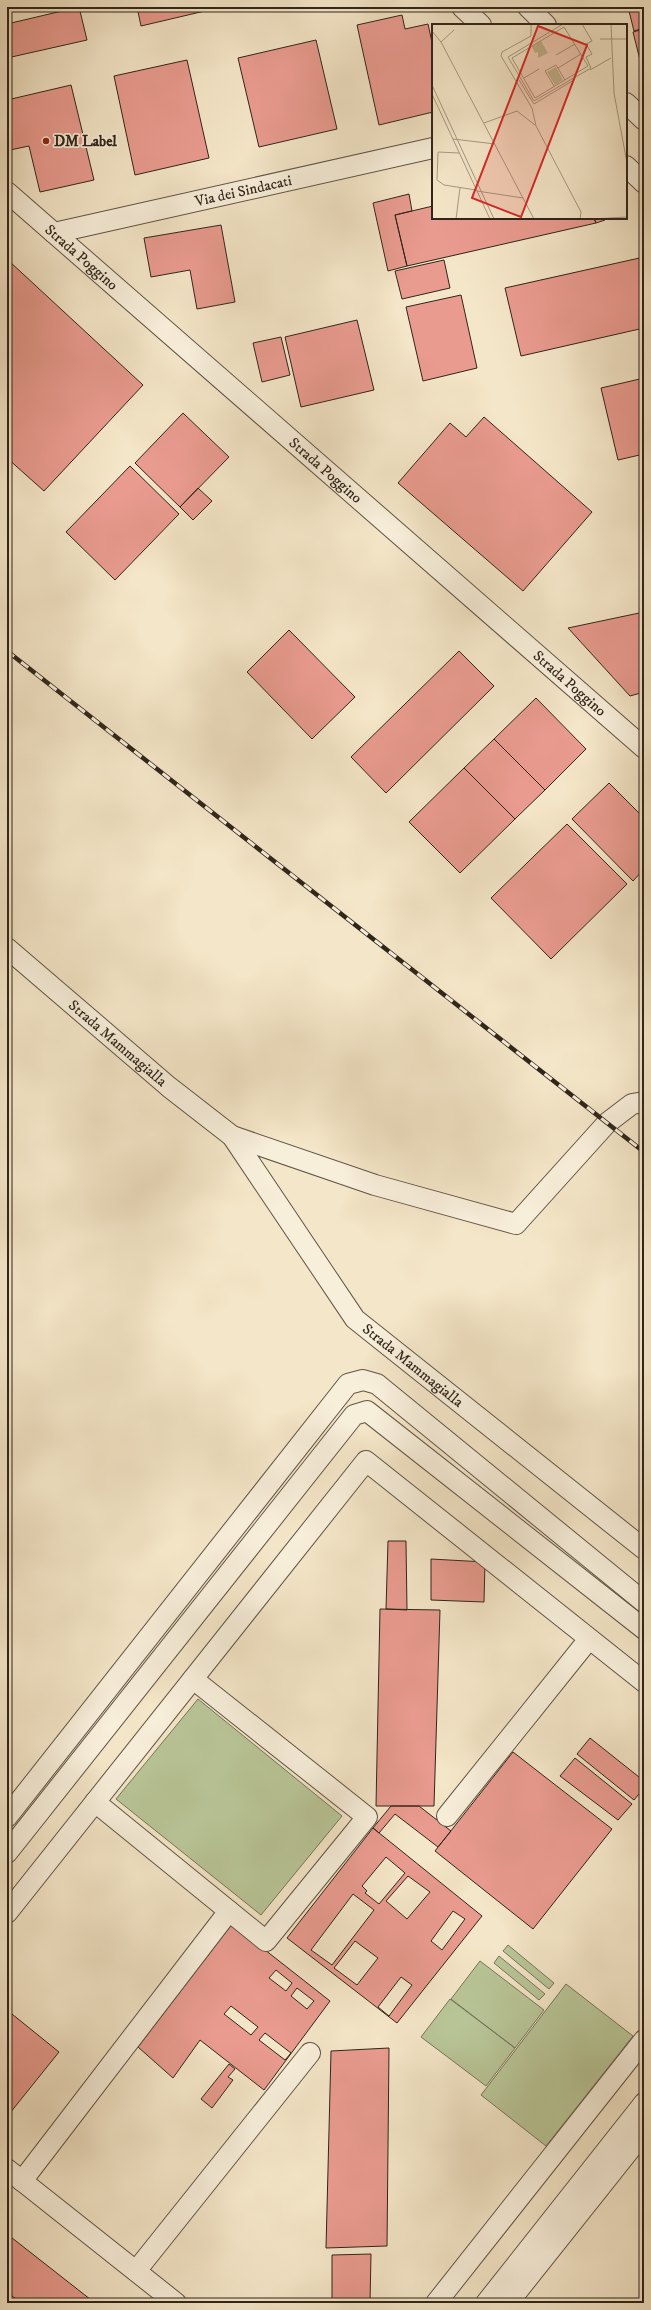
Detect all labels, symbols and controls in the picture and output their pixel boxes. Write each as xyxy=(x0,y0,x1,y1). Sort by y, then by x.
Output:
inset map xyxy=(432,24,627,219)
place label: DM Label xyxy=(54,132,117,151)
marker: DM Label xyxy=(41,136,51,146)
street label: Via dei Sindacati xyxy=(192,170,294,211)
street label: Strada Poggino xyxy=(41,220,122,294)
street label: Strada Poggino xyxy=(285,433,366,507)
street label: Strada Poggino xyxy=(529,646,610,720)
street label: Strada Mammagialla xyxy=(65,996,171,1091)
street label: Strada Mammagialla xyxy=(359,1319,468,1412)

